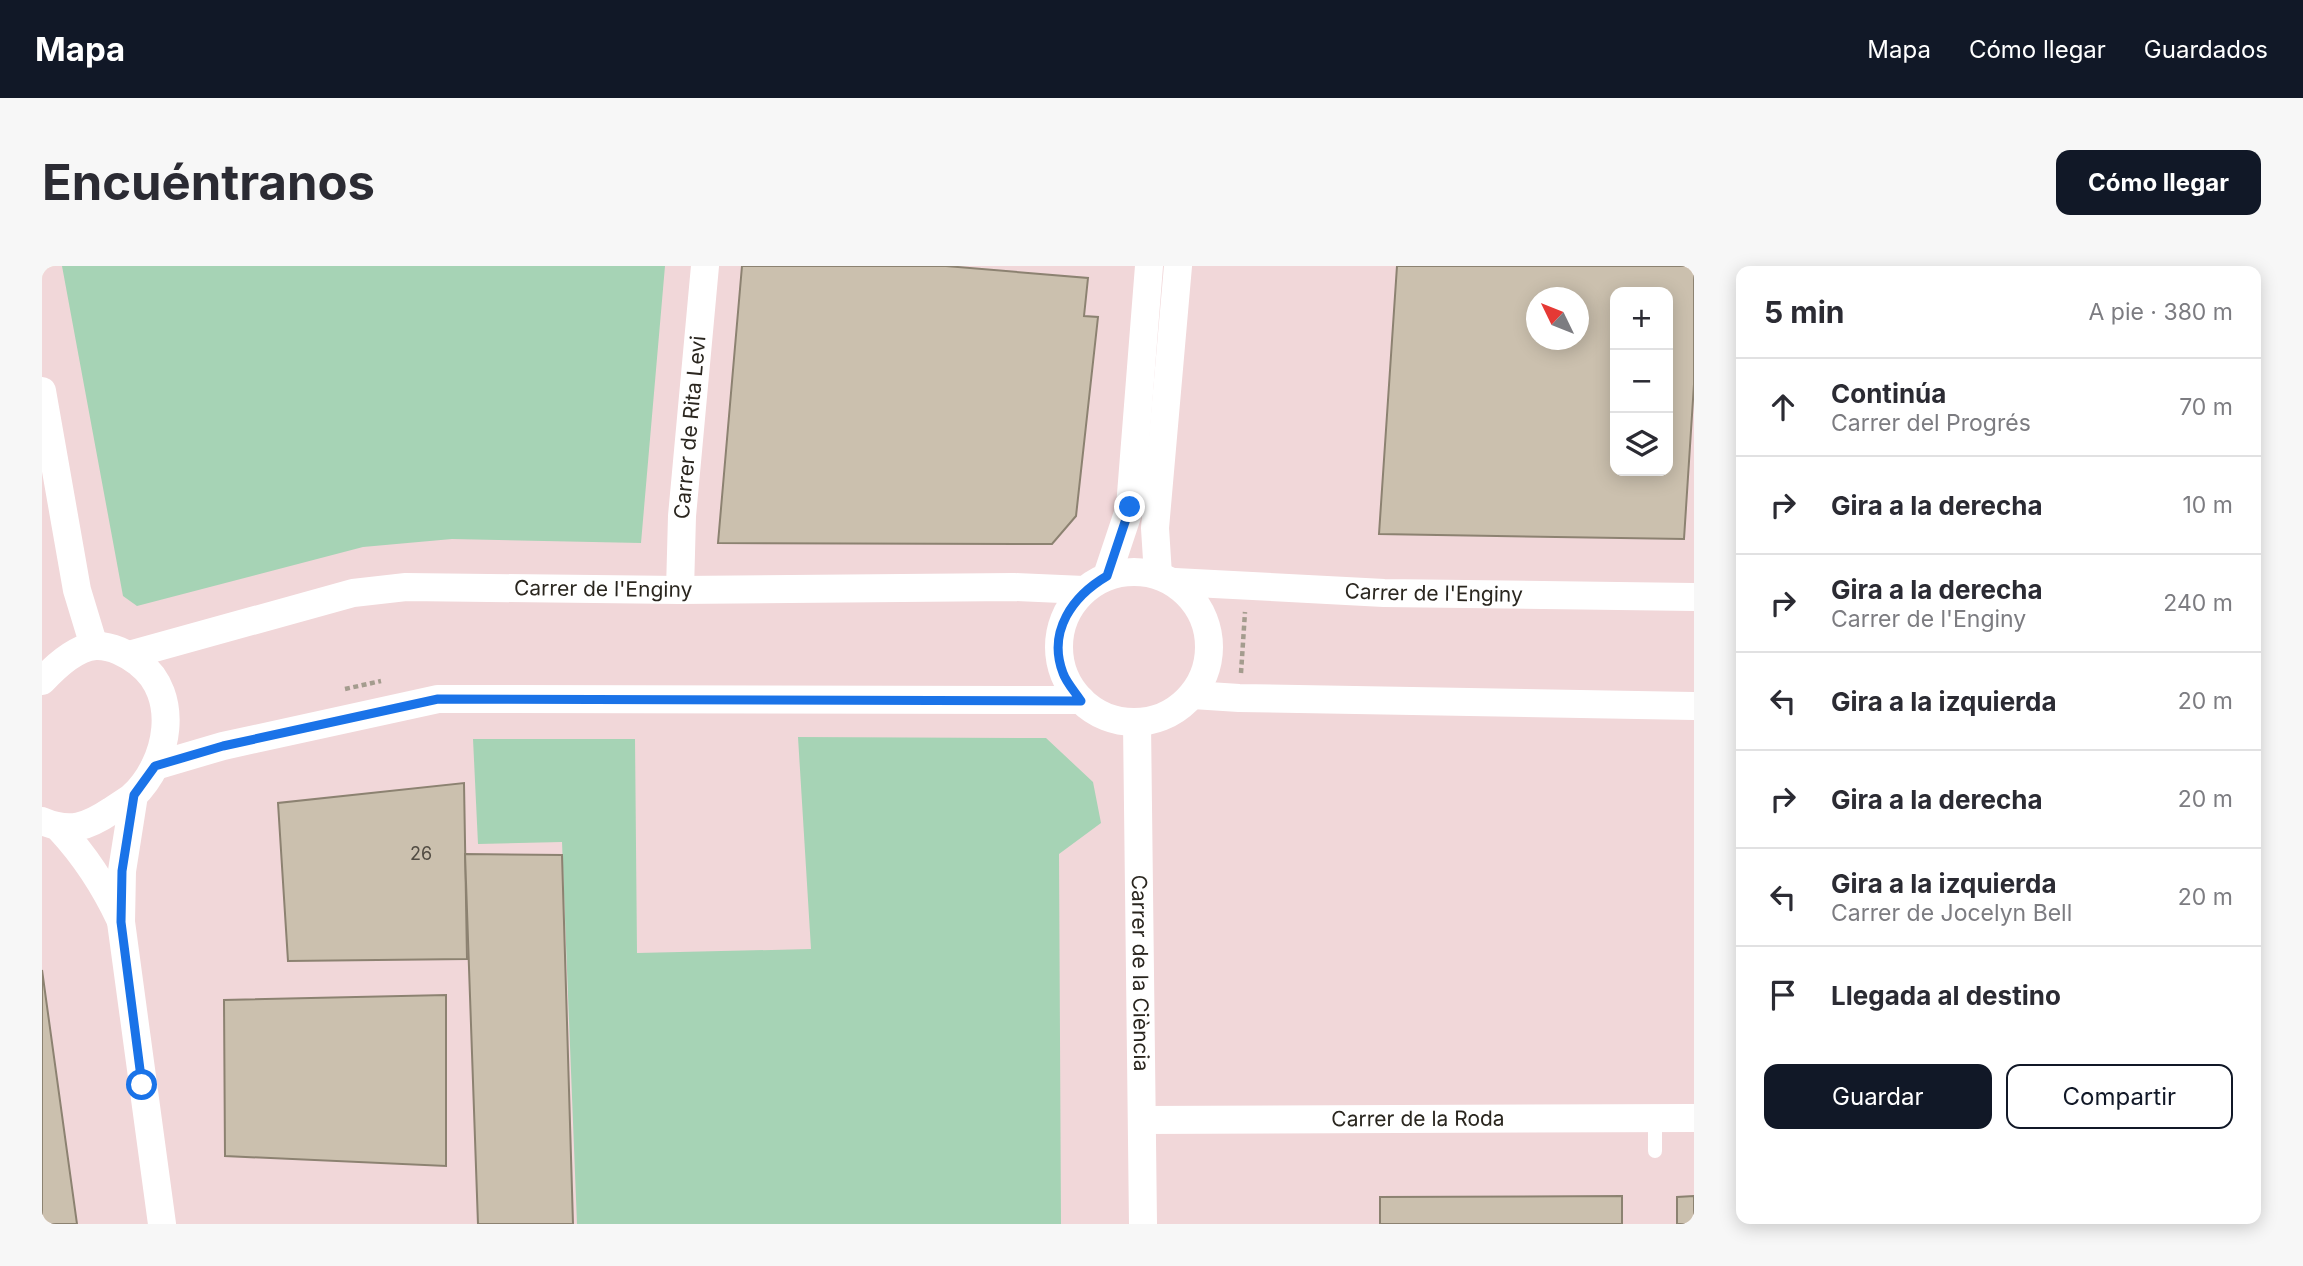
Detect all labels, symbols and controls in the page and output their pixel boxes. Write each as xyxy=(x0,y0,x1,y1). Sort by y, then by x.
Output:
text: Mapa xyxy=(35,29,125,69)
text: Mapa xyxy=(1867,35,1931,64)
text: Cómo llegar xyxy=(1969,35,2106,64)
text: Guardados xyxy=(2144,35,2268,64)
button: Cómo llegar xyxy=(2056,150,2261,215)
text: Encuéntranos xyxy=(42,153,375,212)
north arrow xyxy=(1526,287,1589,350)
map controls xyxy=(1610,287,1673,476)
button: + xyxy=(1610,287,1673,350)
text: 5 min xyxy=(1764,294,1844,330)
text: A pie · 380 m xyxy=(2088,298,2233,326)
street label: Carrer de Rita Levi xyxy=(669,335,711,520)
button: − xyxy=(1610,350,1673,413)
text: Continúa xyxy=(1831,378,1946,409)
icon: ahead xyxy=(1764,388,1802,426)
text: 70 m xyxy=(2179,393,2233,421)
text: Carrer del Progrés xyxy=(1831,409,2031,437)
button: layers xyxy=(1610,413,1673,476)
icon: right xyxy=(1764,486,1802,524)
text: Gira a la derecha xyxy=(1831,490,2043,521)
route end xyxy=(1114,491,1145,522)
text: 10 m xyxy=(2183,491,2233,519)
text: Gira a la derecha xyxy=(1831,574,2043,605)
street label: Carrer de l'Enginy xyxy=(514,575,693,602)
street label: Carrer de l'Enginy xyxy=(1344,578,1523,607)
icon: right xyxy=(1764,584,1802,622)
text: 240 m xyxy=(2163,589,2233,617)
text: Carrer de l'Enginy xyxy=(1831,605,2026,633)
icon: left xyxy=(1764,682,1802,720)
text: Gira a la izquierda xyxy=(1831,686,2057,717)
text: 20 m xyxy=(2178,687,2233,715)
icon: right xyxy=(1764,780,1802,818)
text: Gira a la derecha xyxy=(1831,784,2043,815)
text: 20 m xyxy=(2178,785,2233,813)
house number: 26 xyxy=(410,843,432,864)
text: Gira a la izquierda xyxy=(1831,868,2057,899)
street label: Carrer de la Ciència xyxy=(1127,874,1154,1072)
icon: left xyxy=(1764,878,1802,916)
text: 20 m xyxy=(2178,883,2233,911)
text: Carrer de Jocelyn Bell xyxy=(1831,899,2072,927)
icon: arrive xyxy=(1764,976,1802,1014)
text: Llegada al destino xyxy=(1831,980,2061,1011)
button: Guardar xyxy=(1764,1064,1992,1129)
button: Compartir xyxy=(2006,1064,2233,1129)
route start xyxy=(126,1069,157,1100)
street label: Carrer de la Roda xyxy=(1331,1106,1505,1131)

